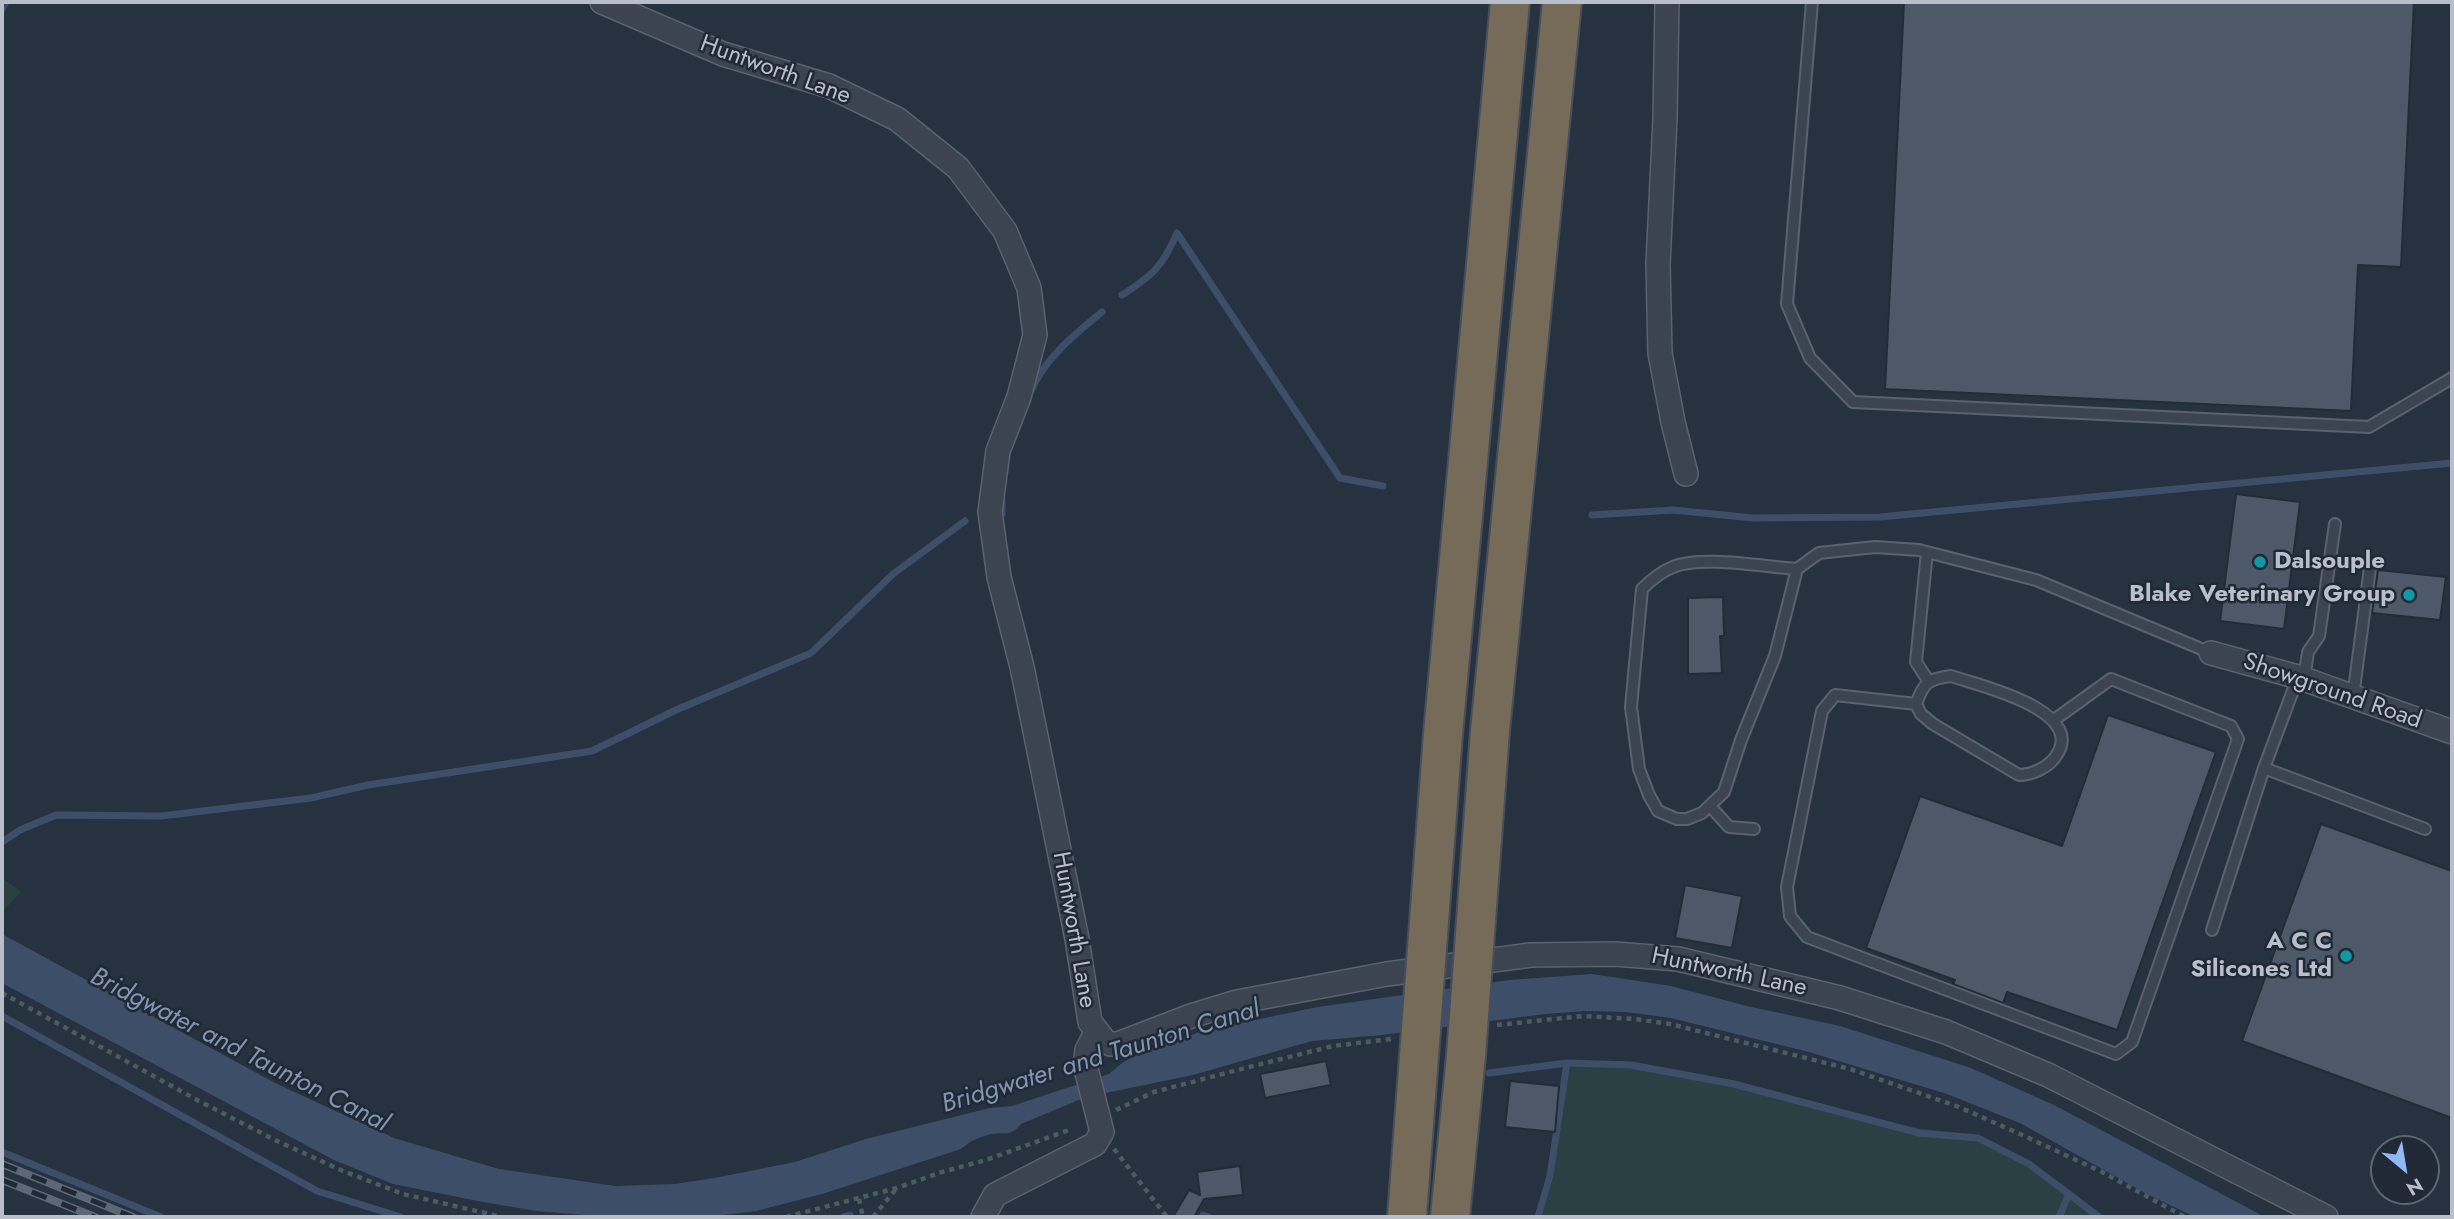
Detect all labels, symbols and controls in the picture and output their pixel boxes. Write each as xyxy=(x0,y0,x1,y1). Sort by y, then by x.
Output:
street label: Huntworth Lane xyxy=(696,30,854,112)
place label: Dalsouple xyxy=(2274,548,2385,576)
marker: Dalsouple xyxy=(2252,554,2268,570)
place label: Blake Veterinary Group xyxy=(2129,581,2395,609)
marker: Blake Veterinary Group xyxy=(2401,587,2417,603)
street label: Showground Road xyxy=(2239,648,2425,736)
street label: Huntworth Lane xyxy=(1045,850,1101,1010)
place label: A C C Silicones Ltd xyxy=(2190,928,2332,984)
street label: Huntworth Lane xyxy=(1649,942,1809,1004)
marker: A C C Silicones Ltd xyxy=(2338,948,2354,964)
water label: Bridgwater and Taunton Canal xyxy=(84,962,394,1140)
water label: Bridgwater and Taunton Canal xyxy=(938,995,1264,1121)
north arrow xyxy=(2370,1135,2440,1205)
text: N xyxy=(2401,1171,2428,1202)

